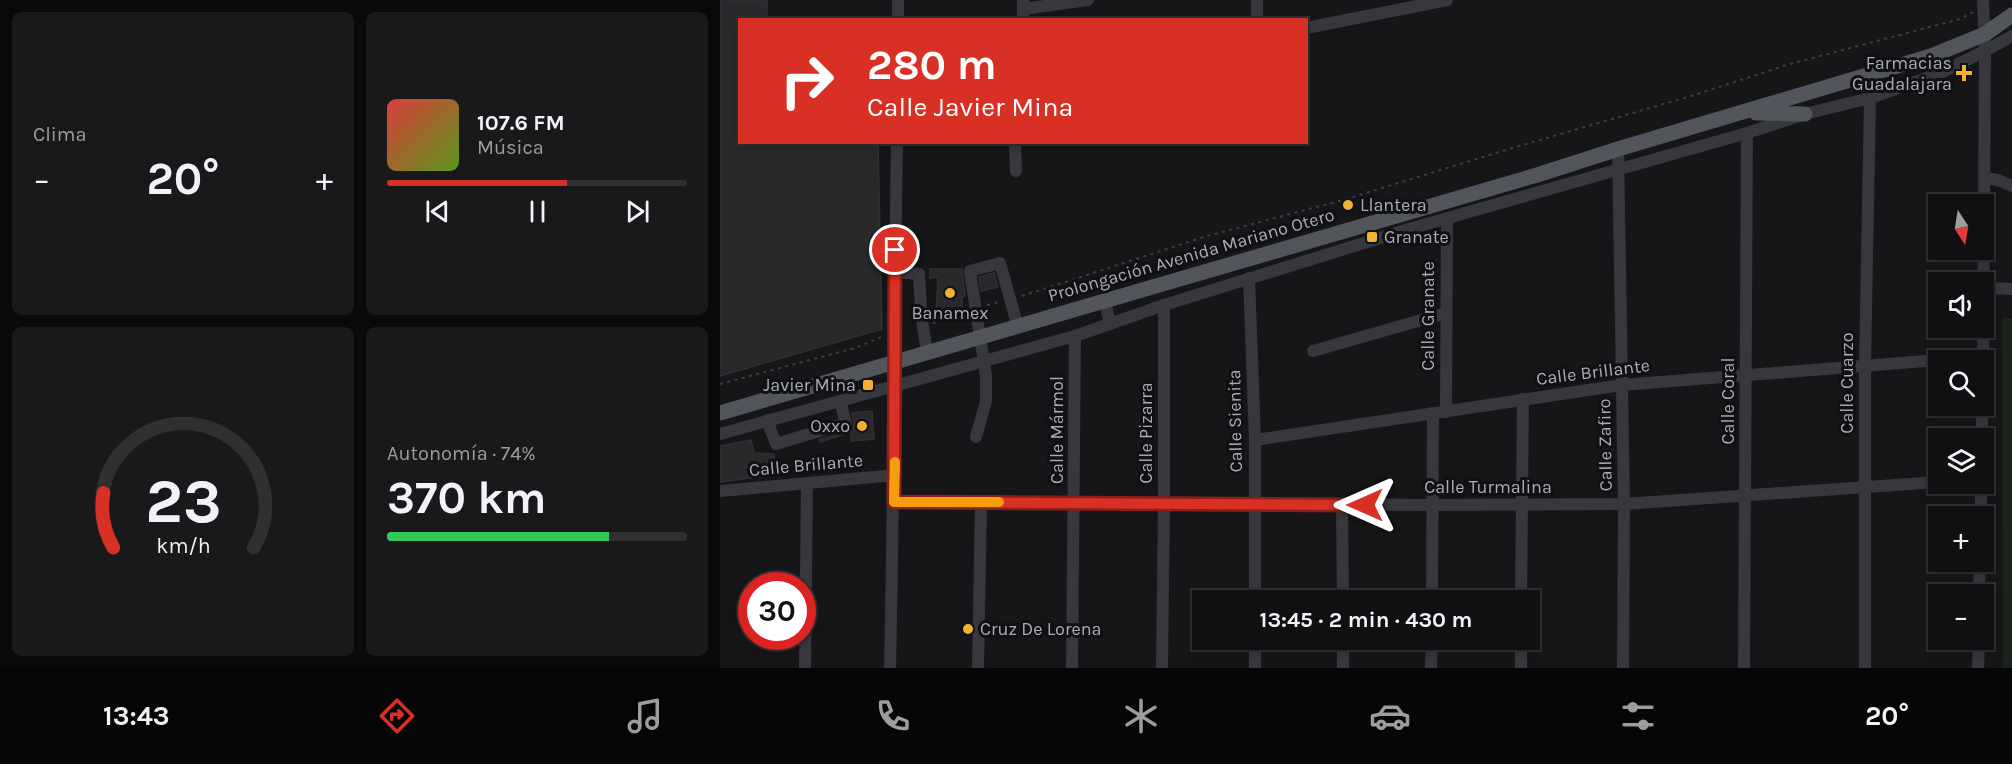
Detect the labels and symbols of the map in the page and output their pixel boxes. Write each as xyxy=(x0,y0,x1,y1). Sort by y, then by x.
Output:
place label: Farmacias Guadalajara xyxy=(1852,52,1952,95)
marker: Farmacias Guadalajara xyxy=(1957,66,1971,80)
place label: Llantera xyxy=(1360,194,1427,216)
north arrow xyxy=(1928,194,1994,260)
marker: Llantera xyxy=(1341,198,1355,212)
street label: Prolongación Avenida Mariano Otero xyxy=(1045,204,1337,306)
pin xyxy=(869,224,920,275)
place label: Granate xyxy=(1384,226,1449,248)
marker: Granate xyxy=(1365,230,1379,244)
street label: Calle Granate xyxy=(1417,261,1439,371)
marker: Banamex xyxy=(943,286,957,300)
place label: Banamex xyxy=(911,302,989,324)
street label: Calle Cuarzo xyxy=(1836,332,1858,434)
street label: Calle Brillante xyxy=(1535,354,1651,390)
street label: Calle Coral xyxy=(1717,358,1739,444)
street label: Calle Sienita xyxy=(1223,369,1247,473)
place label: Javier Mina xyxy=(763,374,856,396)
street label: Calle Mármol xyxy=(1046,376,1068,484)
marker: Javier Mina xyxy=(861,378,875,392)
street label: Calle Pizarra xyxy=(1135,382,1157,484)
street label: Calle Zafiro xyxy=(1593,398,1617,492)
place label: Oxxo xyxy=(810,415,850,437)
marker: Oxxo xyxy=(855,419,869,433)
street label: Calle Brillante xyxy=(748,449,864,481)
position arrow xyxy=(1333,473,1397,537)
street label: Calle Turmalina xyxy=(1424,476,1552,498)
speed limit sign: 30 xyxy=(738,572,816,650)
place label: Cruz De Lorena xyxy=(980,618,1101,640)
marker: Cruz De Lorena xyxy=(961,622,975,636)

